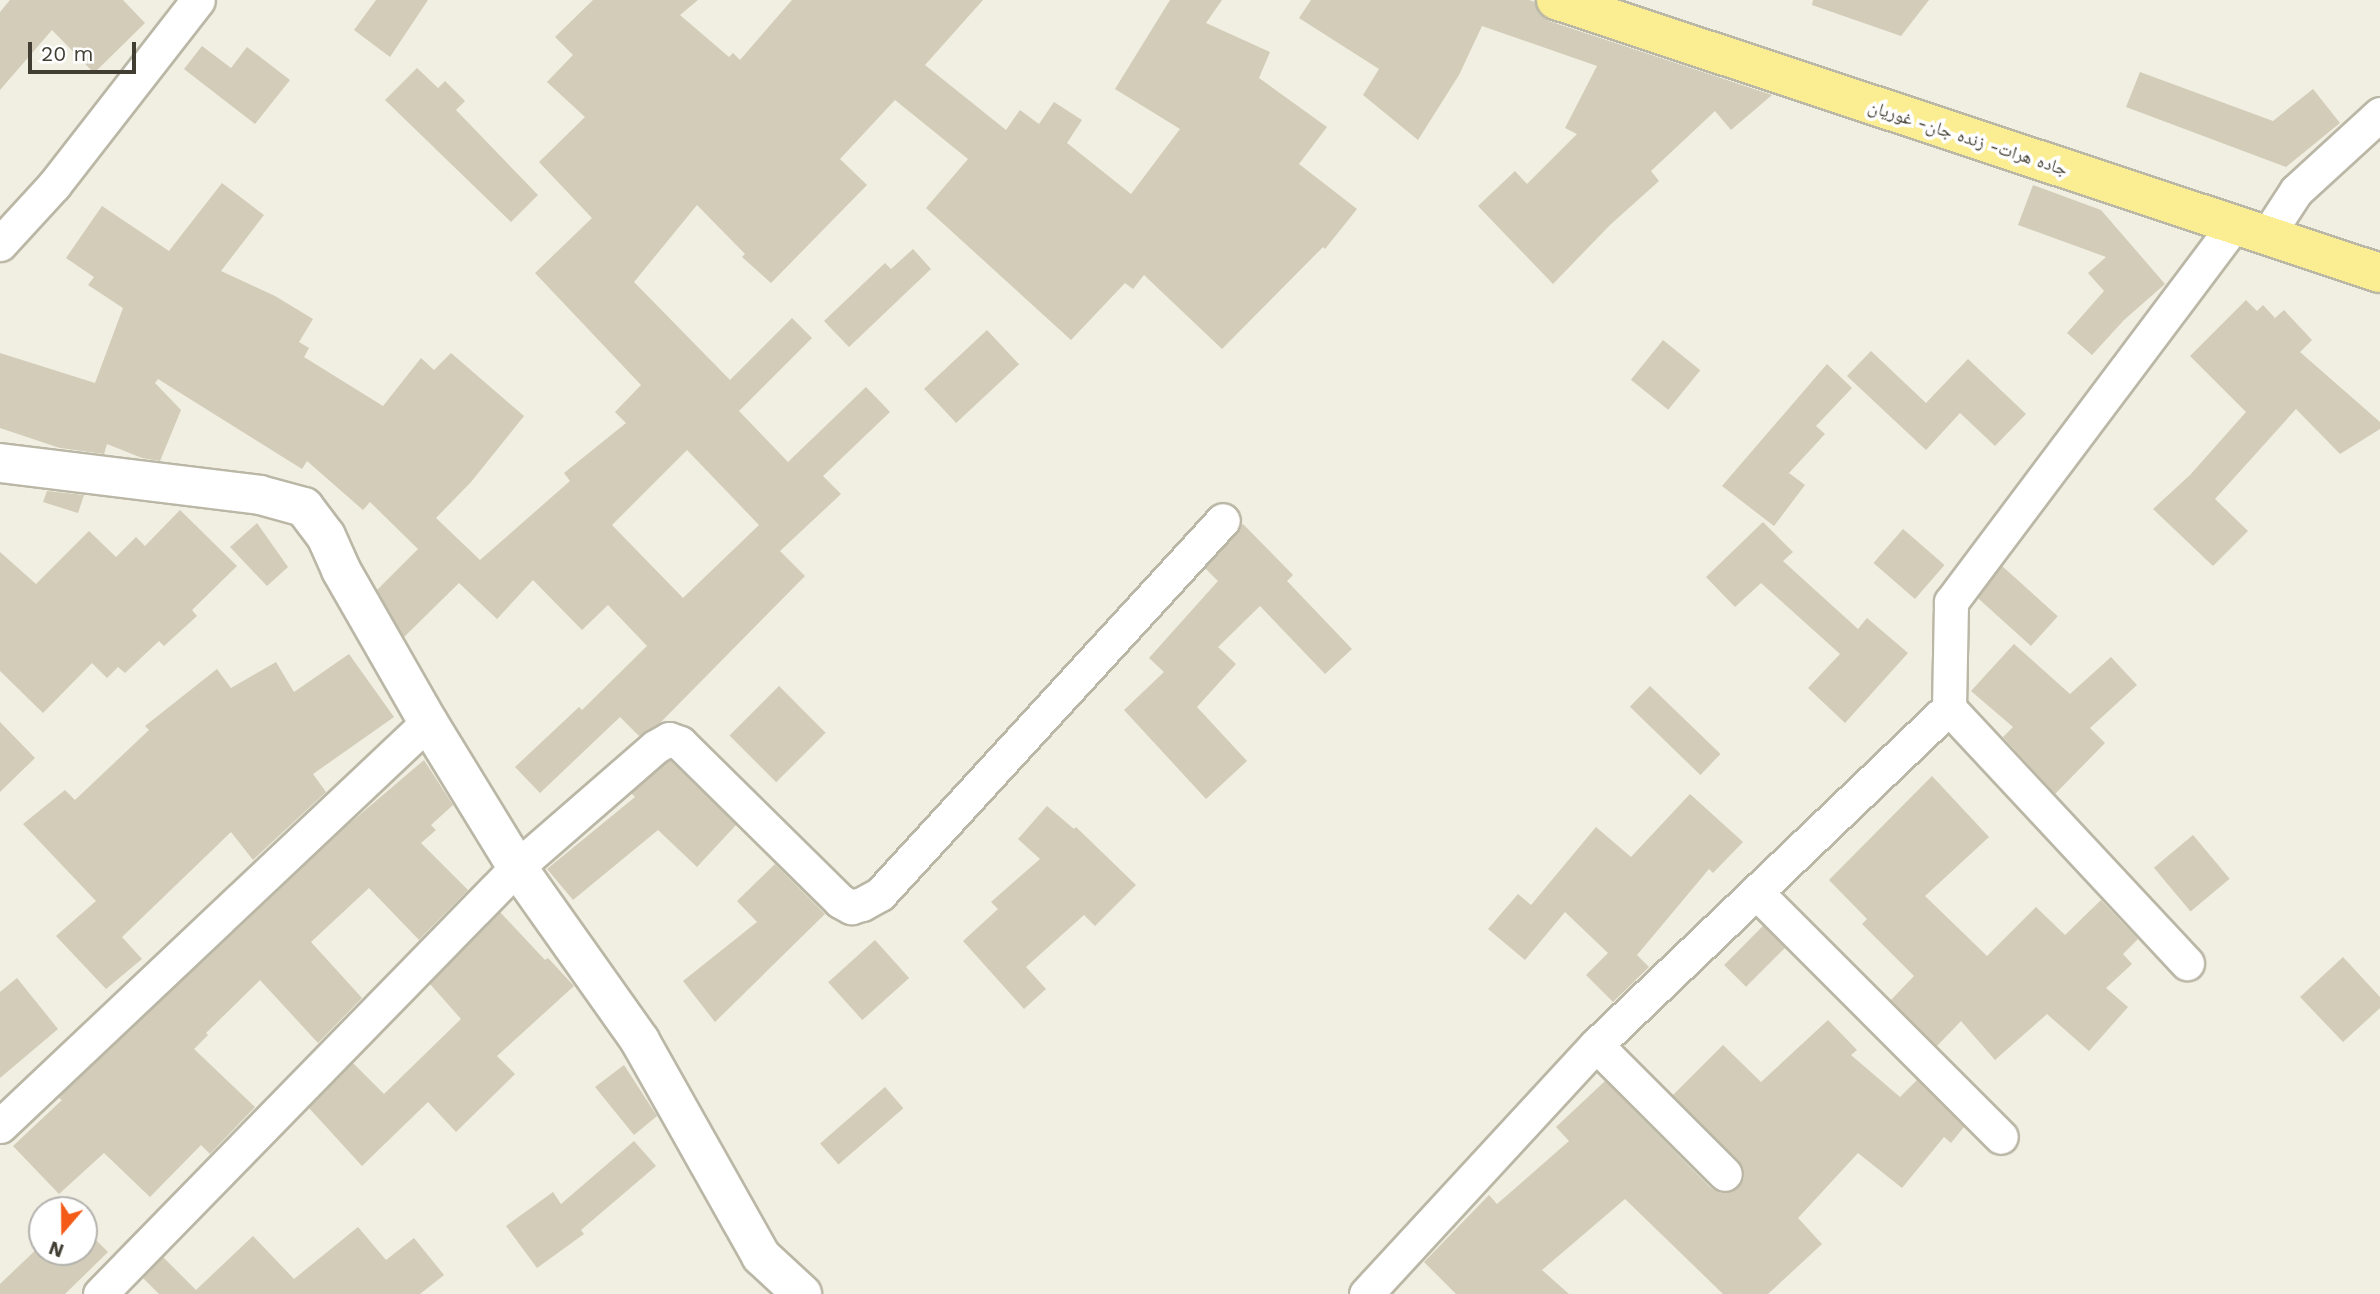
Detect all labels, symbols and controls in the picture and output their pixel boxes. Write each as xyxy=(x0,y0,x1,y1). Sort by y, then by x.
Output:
scale bar xyxy=(32,28,140,72)
text: 20 m xyxy=(41,41,93,66)
street label: جاده هرات- زنده جان- غوریان xyxy=(1866,96,2070,180)
north arrow xyxy=(28,1196,98,1266)
text: N xyxy=(46,1236,67,1263)

